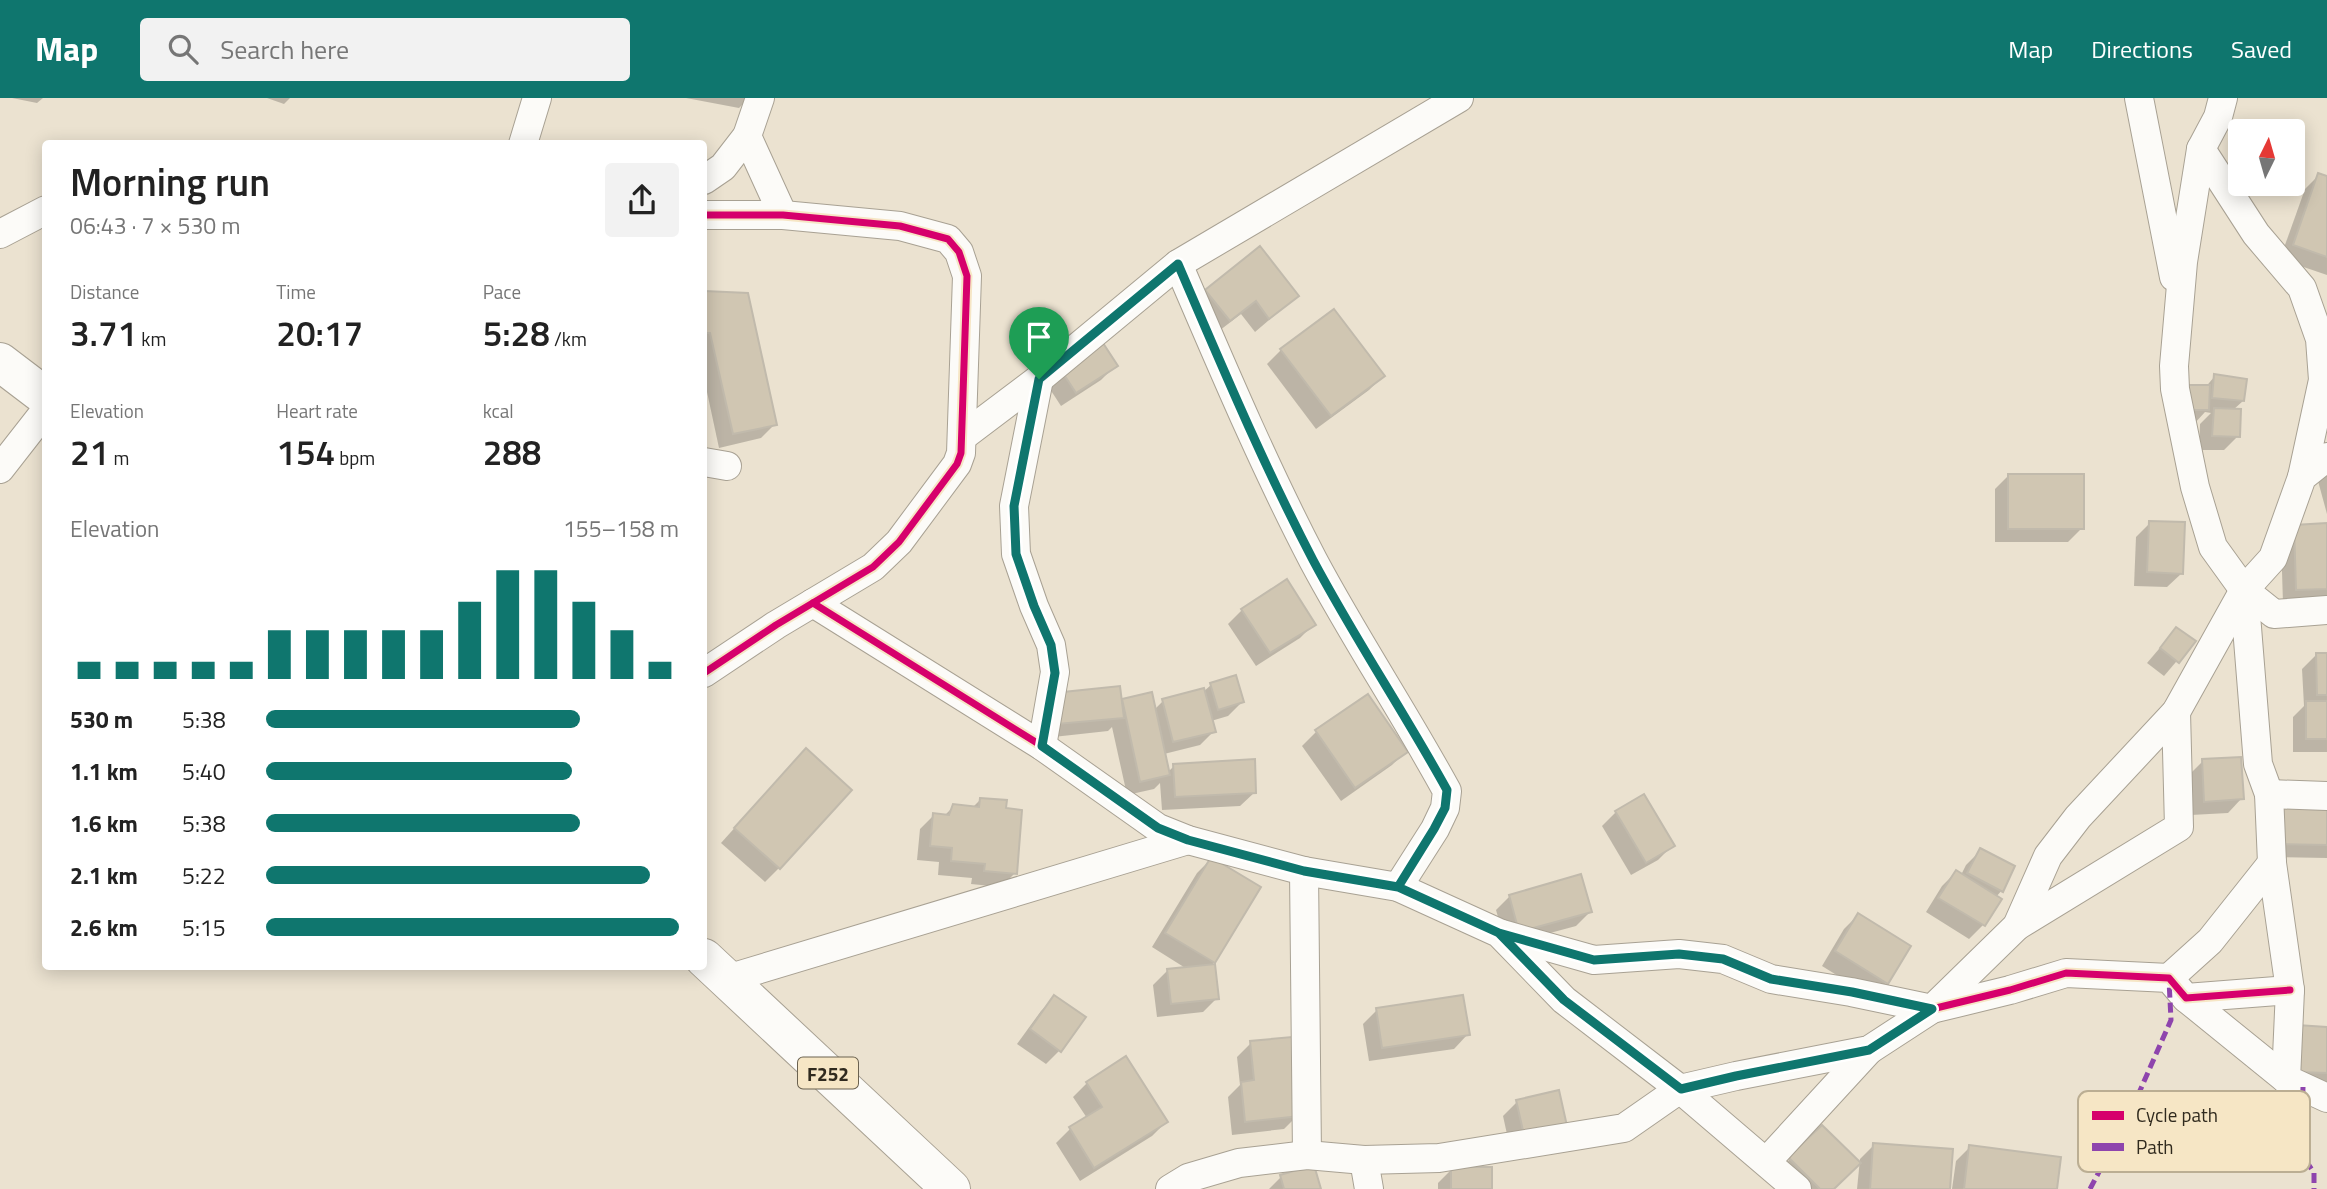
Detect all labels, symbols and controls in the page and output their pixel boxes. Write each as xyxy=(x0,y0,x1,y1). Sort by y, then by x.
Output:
search box xyxy=(140,18,630,81)
text: Map xyxy=(35,24,98,74)
icon: search xyxy=(164,30,202,68)
text: Search here xyxy=(220,30,349,69)
text: Map xyxy=(2008,31,2053,67)
text: Directions xyxy=(2091,31,2193,67)
text: Saved xyxy=(2231,31,2292,67)
north arrow xyxy=(2228,119,2305,196)
map controls xyxy=(2228,119,2305,196)
text: Morning run xyxy=(70,153,270,211)
button: share xyxy=(605,163,679,237)
text: 06:43 · 7 × 530 m xyxy=(70,208,240,243)
text: Distance xyxy=(70,277,139,306)
text: Time xyxy=(276,277,316,306)
text: Pace xyxy=(483,277,521,306)
text: 3.71 xyxy=(70,306,137,360)
text: 20:17 xyxy=(276,306,363,360)
text: 5:28 xyxy=(483,306,550,360)
pin xyxy=(1009,307,1069,379)
icon: arrive xyxy=(1020,318,1058,356)
text: km xyxy=(137,324,166,353)
text: /km xyxy=(550,324,587,353)
text: Elevation xyxy=(70,396,144,425)
text: Heart rate xyxy=(276,396,358,425)
text: kcal xyxy=(483,396,514,425)
text: 21 xyxy=(70,425,109,479)
text: 154 xyxy=(276,425,335,479)
text: 288 xyxy=(483,425,541,479)
text: m xyxy=(109,443,129,472)
text: bpm xyxy=(335,443,375,472)
text: Elevation xyxy=(70,511,159,546)
text: 155–158 m xyxy=(563,511,679,546)
text: 530 m xyxy=(70,702,133,737)
text: 5:38 xyxy=(182,702,226,737)
text: 1.1 km xyxy=(70,754,138,789)
text: 5:40 xyxy=(182,754,226,789)
text: 1.6 km xyxy=(70,806,138,841)
text: 5:38 xyxy=(182,806,226,841)
text: 2.1 km xyxy=(70,858,138,893)
text: 5:22 xyxy=(182,858,226,893)
text: 2.6 km xyxy=(70,910,138,945)
text: 5:15 xyxy=(182,910,226,945)
road number: F252 xyxy=(798,1057,858,1088)
legend xyxy=(2078,1091,2310,1172)
text: Cycle path xyxy=(2136,1100,2218,1129)
text: Path xyxy=(2136,1132,2174,1161)

